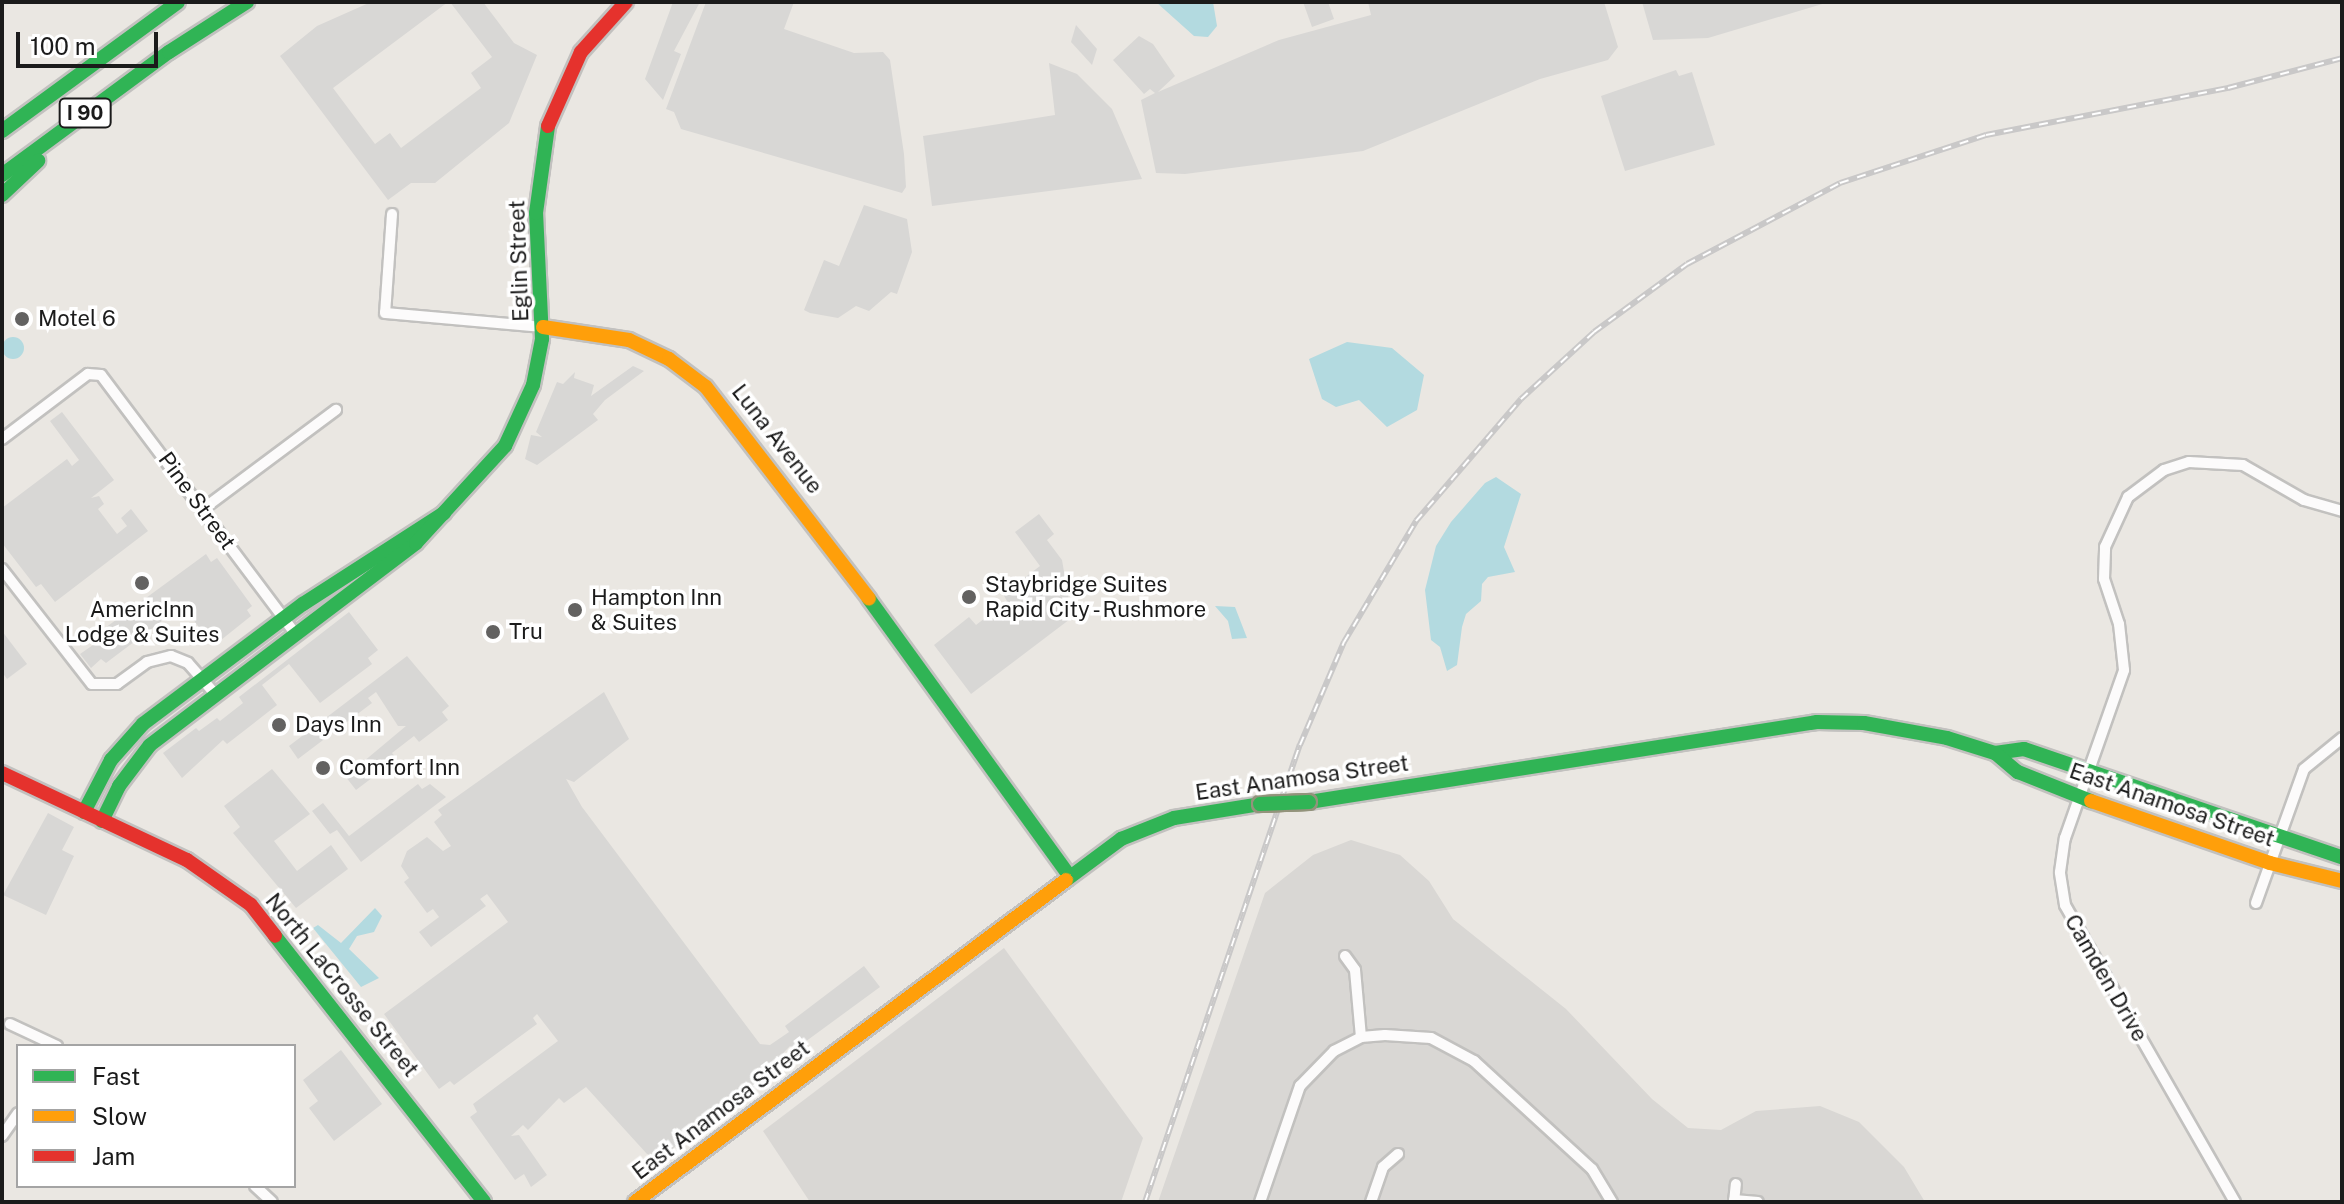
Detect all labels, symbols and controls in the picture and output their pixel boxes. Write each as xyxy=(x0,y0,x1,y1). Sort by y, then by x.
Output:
scale bar xyxy=(20,16,162,66)
text: 100 m xyxy=(30,32,96,60)
road number: I 90 xyxy=(57,97,113,129)
street label: Eglin Street xyxy=(504,200,534,322)
place label: Motel 6 xyxy=(38,306,116,332)
marker: Motel 6 xyxy=(13,310,31,328)
street label: Luna Avenue xyxy=(726,379,828,499)
street label: Pine Street xyxy=(153,447,241,555)
place label: Staybridge Suites Rapid City - Rushmore xyxy=(985,571,1212,622)
marker: AmericInn Lodge & Suites xyxy=(133,574,151,592)
place label: Hampton Inn & Suites xyxy=(591,584,722,636)
marker: Staybridge Suites Rapid City - Rushmore xyxy=(960,588,978,606)
place label: AmericInn Lodge & Suites xyxy=(65,596,219,648)
marker: Hampton Inn & Suites xyxy=(566,601,584,619)
place label: Tru xyxy=(509,619,543,645)
marker: Tru xyxy=(484,623,502,641)
place label: Days Inn xyxy=(295,712,382,738)
marker: Days Inn xyxy=(270,716,288,734)
street label: East Anamosa Street xyxy=(1194,750,1410,806)
place label: Comfort Inn xyxy=(339,755,460,781)
street label: East Anamosa Street xyxy=(2066,757,2278,853)
marker: Comfort Inn xyxy=(314,759,332,777)
street label: North LaCrosse Street xyxy=(260,888,424,1082)
street label: Camden Drive xyxy=(2059,910,2153,1046)
street label: East Anamosa Street xyxy=(627,1035,815,1185)
legend xyxy=(16,1044,296,1188)
text: Fast xyxy=(92,1062,140,1090)
text: Slow xyxy=(92,1102,147,1130)
text: Jam xyxy=(92,1142,135,1170)

